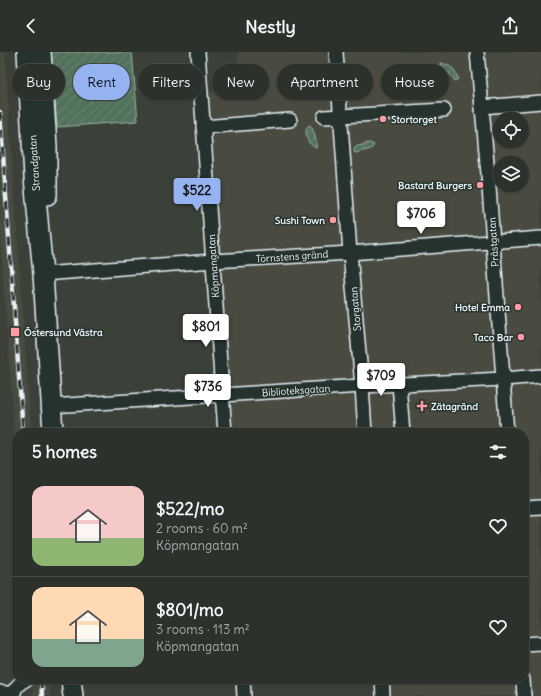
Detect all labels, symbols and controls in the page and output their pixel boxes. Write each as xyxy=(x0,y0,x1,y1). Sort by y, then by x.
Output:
icon: back xyxy=(20,15,42,37)
text: Nestly xyxy=(245,15,296,38)
icon: share xyxy=(499,15,521,37)
chip: Buy xyxy=(12,64,65,100)
chip: Rent xyxy=(73,64,130,100)
chip: Filters xyxy=(138,64,204,100)
chip: New xyxy=(212,64,269,100)
chip: Apartment xyxy=(277,64,373,100)
chip: House xyxy=(381,64,449,100)
map controls xyxy=(493,112,529,192)
button: locate xyxy=(493,112,529,148)
place label: Stortorget xyxy=(391,113,437,126)
marker: Stortorget xyxy=(378,114,388,124)
street label: Strandgatan xyxy=(26,134,43,191)
button: layers xyxy=(493,156,529,192)
pin: $522 xyxy=(173,178,221,212)
place label: Bastard Burgers xyxy=(398,179,472,192)
marker: Bastard Burgers xyxy=(475,180,485,190)
text: $522 xyxy=(183,182,211,199)
pin: $706 xyxy=(397,201,445,235)
text: $706 xyxy=(406,205,436,222)
place label: Sushi Town xyxy=(275,214,325,227)
marker: Sushi Town xyxy=(328,215,338,225)
street label: Prästgatan xyxy=(485,216,502,267)
street label: Köpmangatan xyxy=(205,233,222,298)
street label: Törnstens gränd xyxy=(255,247,329,266)
street label: Storgatan xyxy=(347,286,364,332)
place label: Hotel Emma xyxy=(455,301,510,314)
marker: Hotel Emma xyxy=(513,302,523,312)
pin: $801 xyxy=(182,314,230,348)
text: $801 xyxy=(192,318,220,335)
marker: Östersund Västra xyxy=(9,326,21,338)
place label: Östersund Västra xyxy=(24,326,103,339)
place label: Taco Bar xyxy=(473,331,514,344)
marker: Taco Bar xyxy=(516,332,526,342)
pin: $709 xyxy=(357,363,405,397)
text: $709 xyxy=(366,367,396,384)
pin: $736 xyxy=(184,374,232,408)
text: $736 xyxy=(194,378,222,395)
street label: Biblioteksgatan xyxy=(261,382,331,399)
marker: Zätagränd xyxy=(416,400,428,412)
place label: Zätagränd xyxy=(431,400,478,413)
text: 5 homes xyxy=(32,441,97,463)
icon: filters xyxy=(487,441,509,463)
text: $522/mo xyxy=(156,498,224,520)
icon: home xyxy=(64,502,112,550)
icon: heart xyxy=(487,515,509,537)
text: 2 rooms · 60 m² xyxy=(156,520,248,537)
text: Köpmangatan xyxy=(156,537,239,554)
text: $801/mo xyxy=(156,599,224,621)
icon: home xyxy=(64,603,112,651)
icon: heart xyxy=(487,616,509,638)
text: 3 rooms · 113 m² xyxy=(156,621,250,638)
text: Köpmangatan xyxy=(156,638,239,655)

